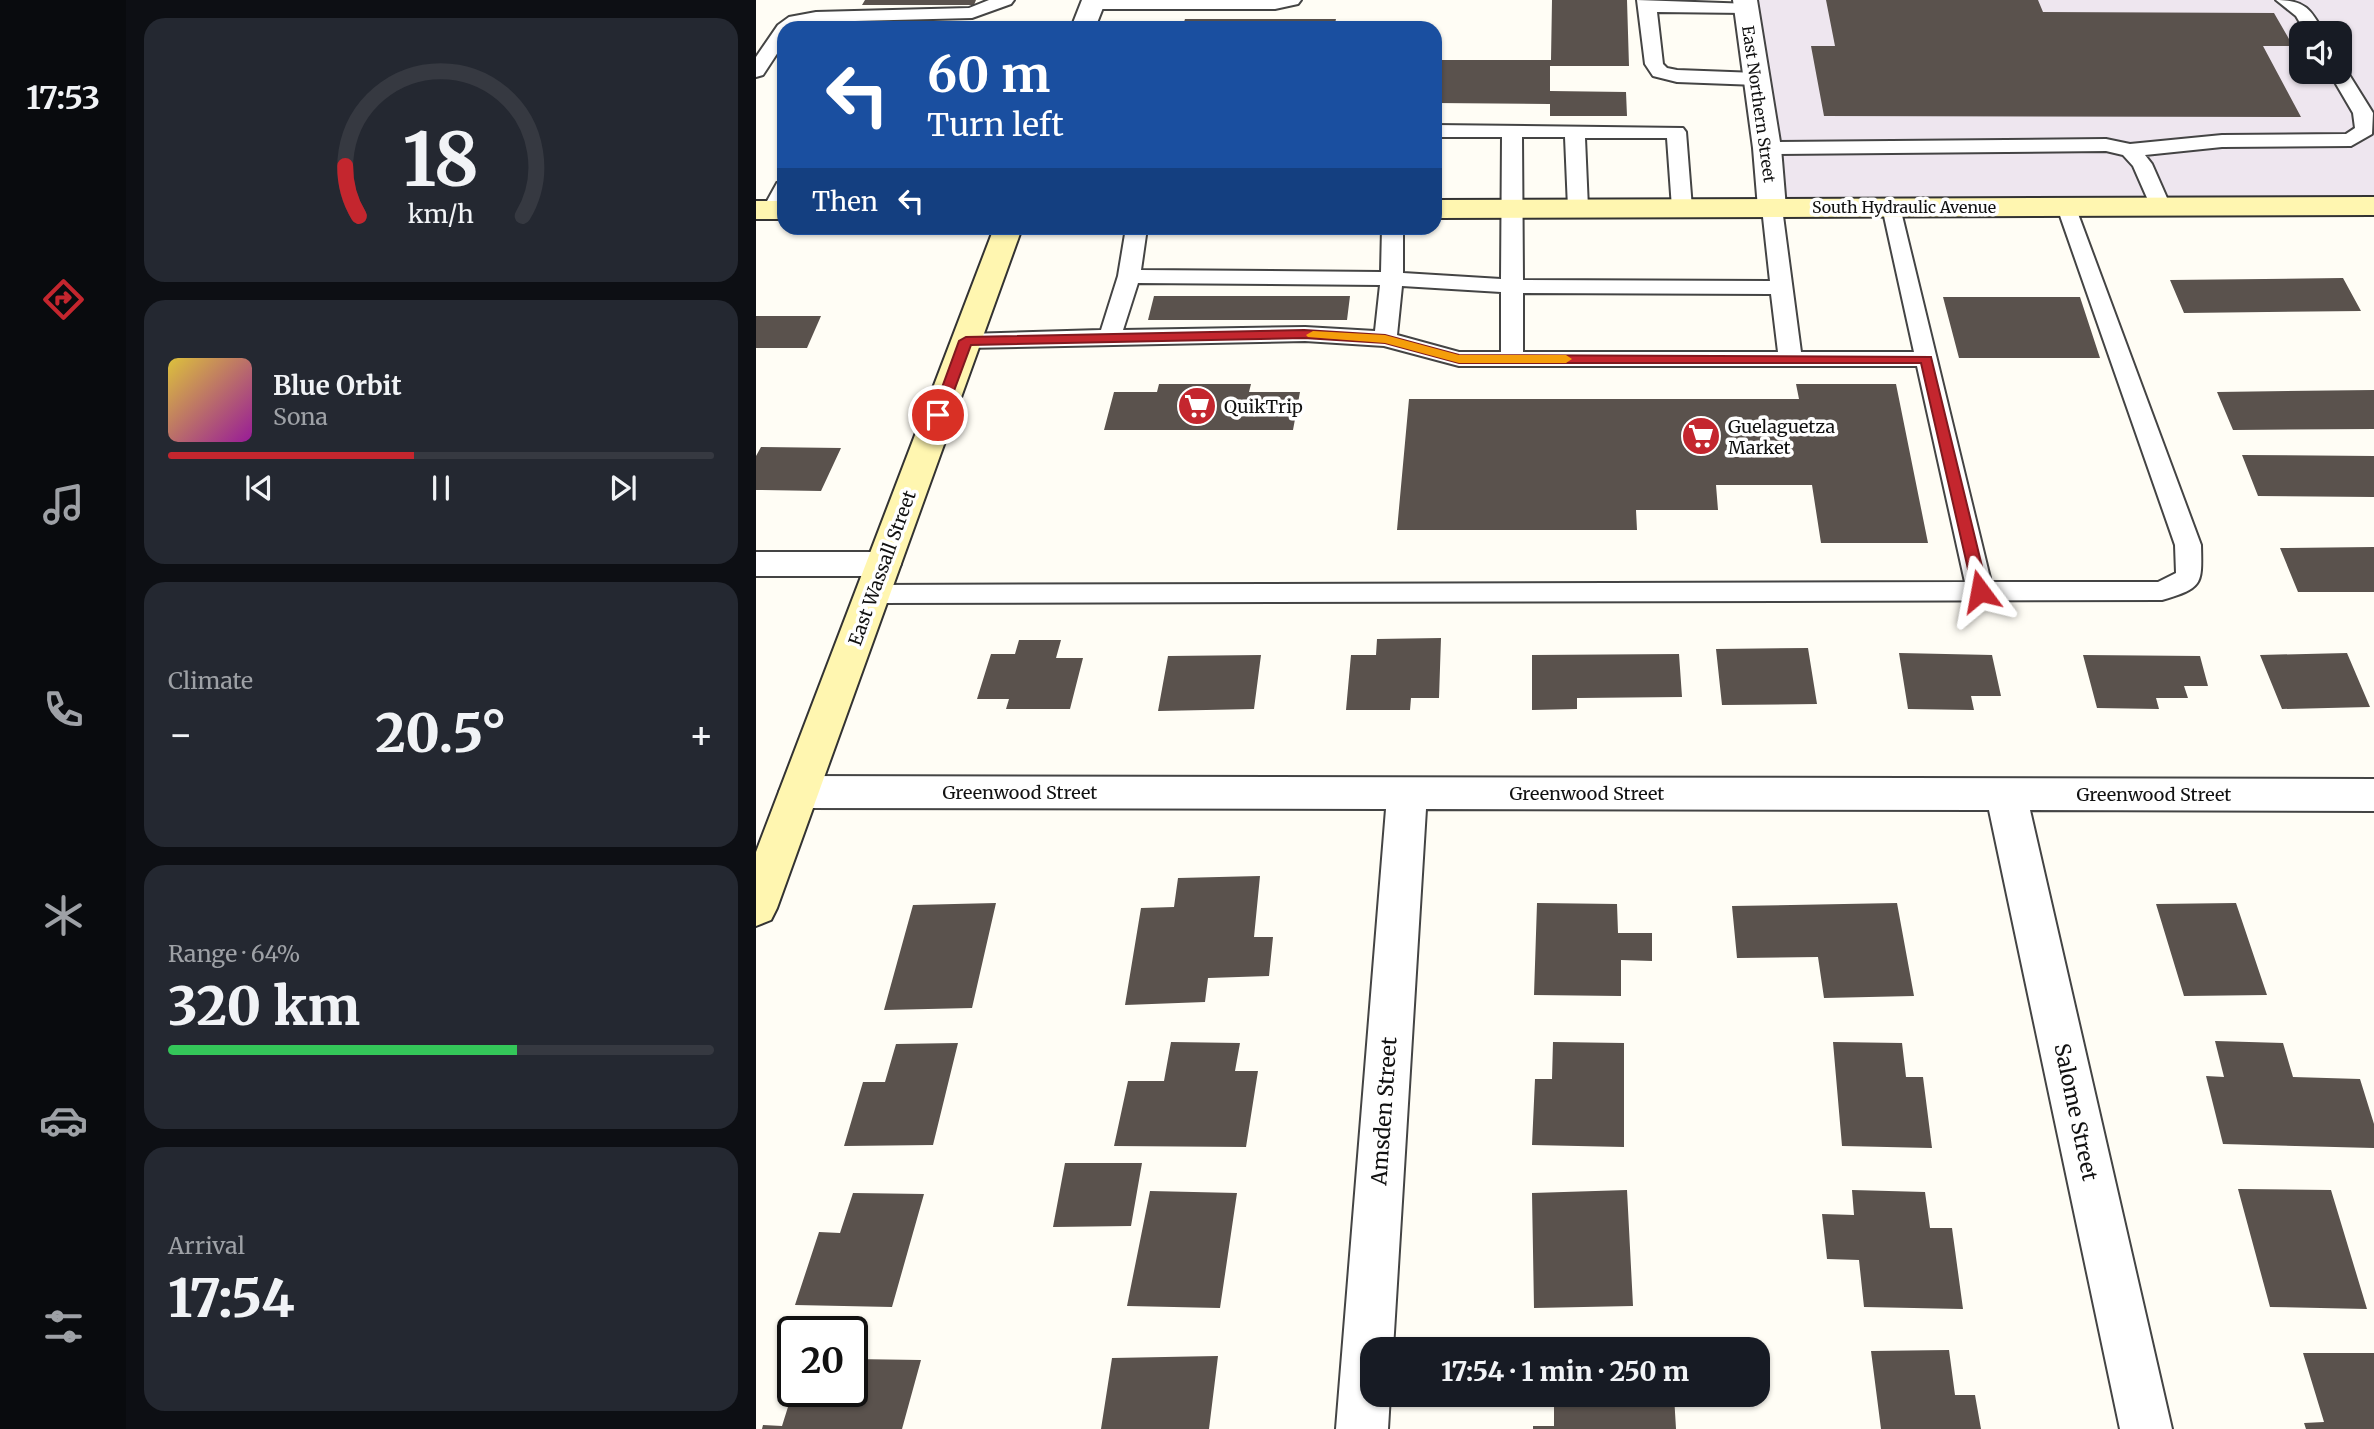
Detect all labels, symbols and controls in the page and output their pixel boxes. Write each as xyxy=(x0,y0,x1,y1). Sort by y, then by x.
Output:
map controls xyxy=(2289,21,2352,84)
button: sound xyxy=(2289,21,2352,84)
street label: East Northern Street xyxy=(1738,24,1780,185)
text: 60 m xyxy=(927,44,1050,105)
icon: left xyxy=(812,49,903,140)
text: 17:53 xyxy=(26,78,100,118)
text: Turn left xyxy=(927,105,1064,145)
text: 18 xyxy=(403,114,479,206)
icon: left xyxy=(892,182,930,220)
text: Then xyxy=(812,185,878,218)
street label: South Hydraulic Avenue xyxy=(1812,197,1996,217)
text: km/h xyxy=(408,198,474,230)
icon: directions xyxy=(39,275,88,324)
text: Blue Orbit xyxy=(273,369,402,402)
pin xyxy=(908,385,968,445)
supermarket icon: QuikTrip xyxy=(1176,385,1218,427)
place label: QuikTrip xyxy=(1224,395,1303,418)
icon: arrive xyxy=(919,396,957,434)
text: Sona xyxy=(273,402,328,431)
supermarket icon: Guelaguetza Market xyxy=(1680,415,1722,457)
place label: Guelaguetza Market xyxy=(1728,415,1836,459)
icon: previous xyxy=(240,469,278,507)
icon: pause xyxy=(422,469,460,507)
icon: next xyxy=(604,469,642,507)
icon: music xyxy=(39,480,88,529)
street label: East Wassall Street xyxy=(843,487,921,649)
position arrow xyxy=(1943,554,2017,628)
text: Climate xyxy=(168,666,253,695)
icon: phone xyxy=(39,685,88,734)
text: 20.5° xyxy=(375,701,507,766)
text: − xyxy=(168,711,193,758)
text: + xyxy=(689,711,714,758)
street label: Greenwood Street xyxy=(943,781,1097,804)
street label: Greenwood Street xyxy=(1510,782,1664,805)
street label: Greenwood Street xyxy=(2077,783,2231,806)
icon: climate xyxy=(39,891,88,940)
text: Range · 64% xyxy=(168,939,300,968)
text: 320 km xyxy=(168,974,360,1039)
street label: Amsden Street xyxy=(1365,1036,1403,1187)
street label: Salome Street xyxy=(2048,1041,2104,1183)
icon: car xyxy=(39,1096,88,1145)
text: Arrival xyxy=(168,1231,245,1260)
text: 17:54 xyxy=(168,1266,295,1331)
icon: filters xyxy=(39,1302,88,1351)
speed limit sign: 20 xyxy=(777,1316,868,1407)
text: 17:54 · 1 min · 250 m xyxy=(1441,1355,1689,1388)

